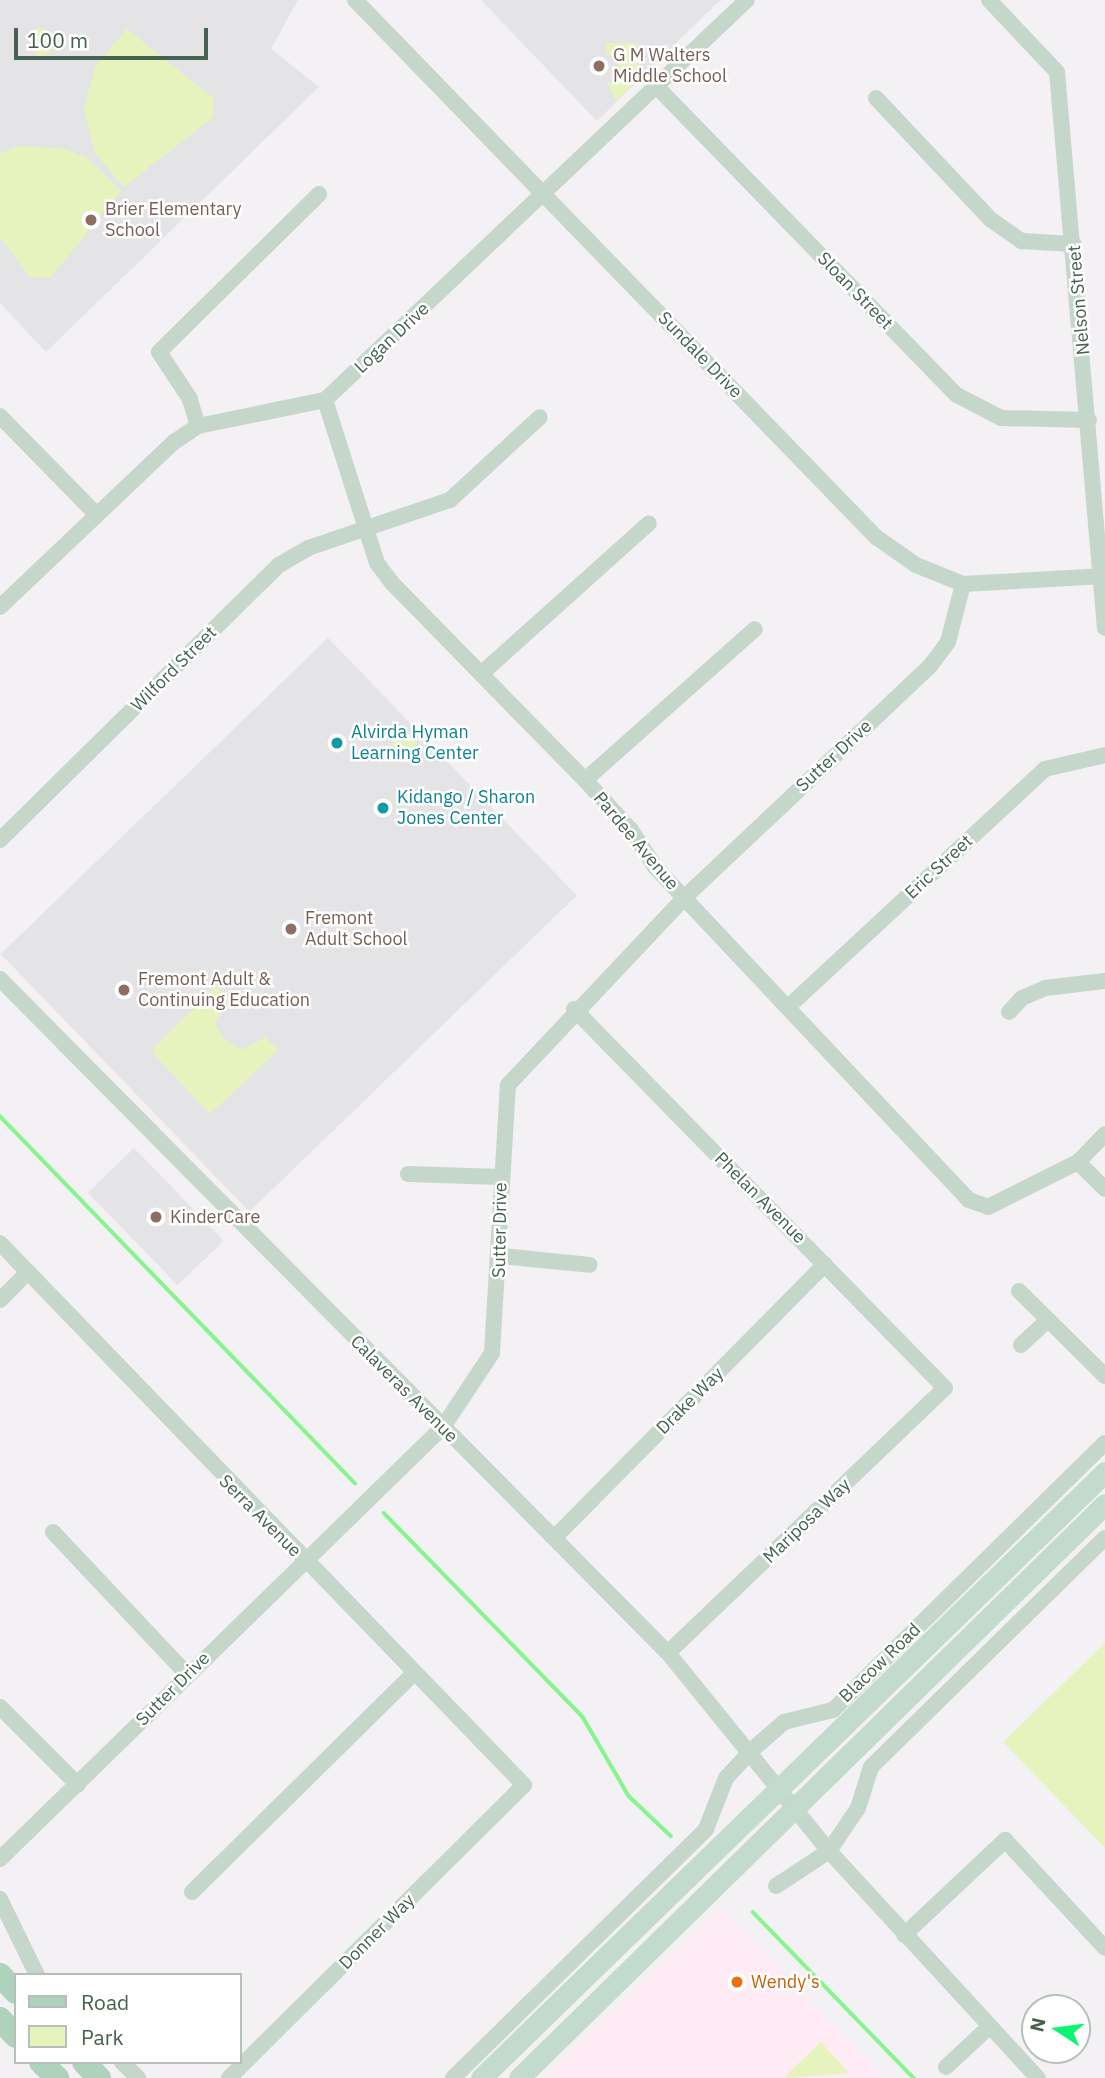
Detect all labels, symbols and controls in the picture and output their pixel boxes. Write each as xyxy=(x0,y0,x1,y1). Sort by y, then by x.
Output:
scale bar xyxy=(18,14,212,58)
text: 100 m xyxy=(27,26,88,54)
place label: G M Walters Middle School xyxy=(613,45,727,88)
marker: G M Walters Middle School xyxy=(591,58,607,74)
place label: Brier Elementary School xyxy=(105,199,241,242)
marker: Brier Elementary School xyxy=(83,212,99,228)
street label: Nelson Street xyxy=(1063,244,1095,356)
street label: Sloan Street xyxy=(813,248,897,334)
street label: Logan Drive xyxy=(350,298,434,378)
street label: Sundale Drive xyxy=(653,307,747,403)
street label: Wilford Street xyxy=(127,622,221,716)
street label: Sutter Drive xyxy=(792,716,876,796)
place label: Alvirda Hyman Learning Center xyxy=(351,722,479,764)
marker: Alvirda Hyman Learning Center xyxy=(329,735,345,751)
place label: Kidango / Sharon Jones Center xyxy=(397,787,535,830)
street label: Pardee Avenue xyxy=(589,788,683,894)
marker: Kidango / Sharon Jones Center xyxy=(375,800,391,816)
street label: Eric Street xyxy=(901,830,977,904)
place label: Fremont Adult School xyxy=(305,908,407,950)
marker: Fremont Adult School xyxy=(283,921,299,937)
place label: Fremont Adult & Continuing Education xyxy=(138,969,310,1012)
marker: Fremont Adult & Continuing Education xyxy=(116,982,132,998)
street label: Phelan Avenue xyxy=(710,1148,810,1248)
street label: Sutter Drive xyxy=(488,1182,512,1278)
place label: KinderCare xyxy=(170,1206,260,1228)
marker: KinderCare xyxy=(148,1209,164,1225)
street label: Calaveras Avenue xyxy=(346,1331,462,1447)
street label: Drake Way xyxy=(652,1363,728,1439)
street label: Serra Avenue xyxy=(214,1470,306,1562)
street label: Mariposa Way xyxy=(759,1474,855,1568)
street label: Blacow Road xyxy=(835,1619,925,1707)
street label: Sutter Drive xyxy=(132,1648,214,1730)
street label: Donner Way xyxy=(335,1890,419,1974)
place label: Wendy's xyxy=(751,1971,820,1993)
legend xyxy=(14,1973,242,2064)
marker: Wendy's xyxy=(729,1974,745,1990)
text: Road xyxy=(81,1988,129,2016)
north arrow xyxy=(1021,1994,1091,2064)
text: N xyxy=(1024,2015,1051,2034)
text: Park xyxy=(81,2023,124,2051)

